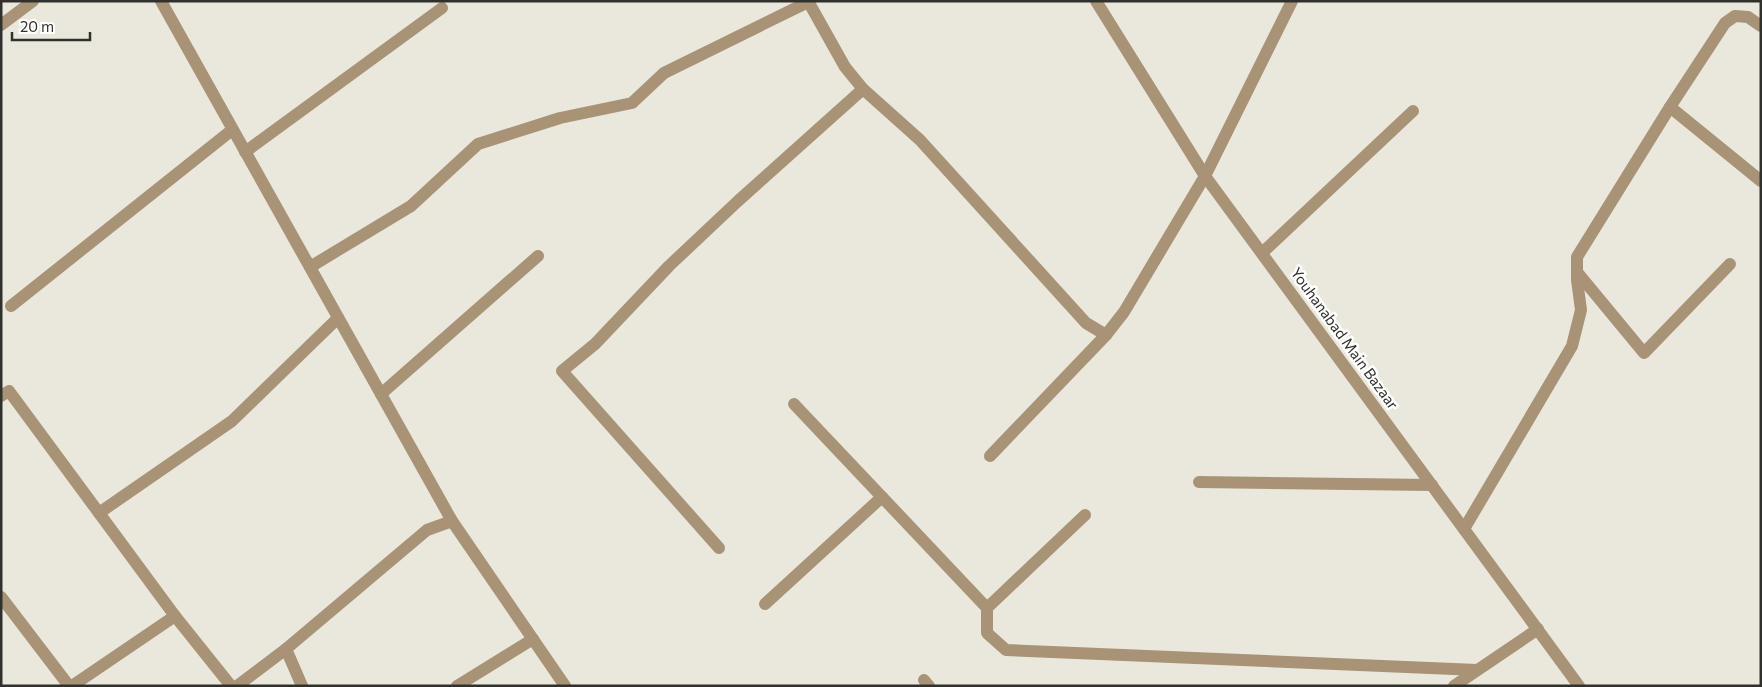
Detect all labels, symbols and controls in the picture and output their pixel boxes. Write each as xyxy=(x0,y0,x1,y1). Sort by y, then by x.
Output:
scale bar xyxy=(12,10,90,42)
text: 20 m xyxy=(20,17,54,35)
street label: Youhanabad Main Bazaar xyxy=(1287,264,1403,412)

